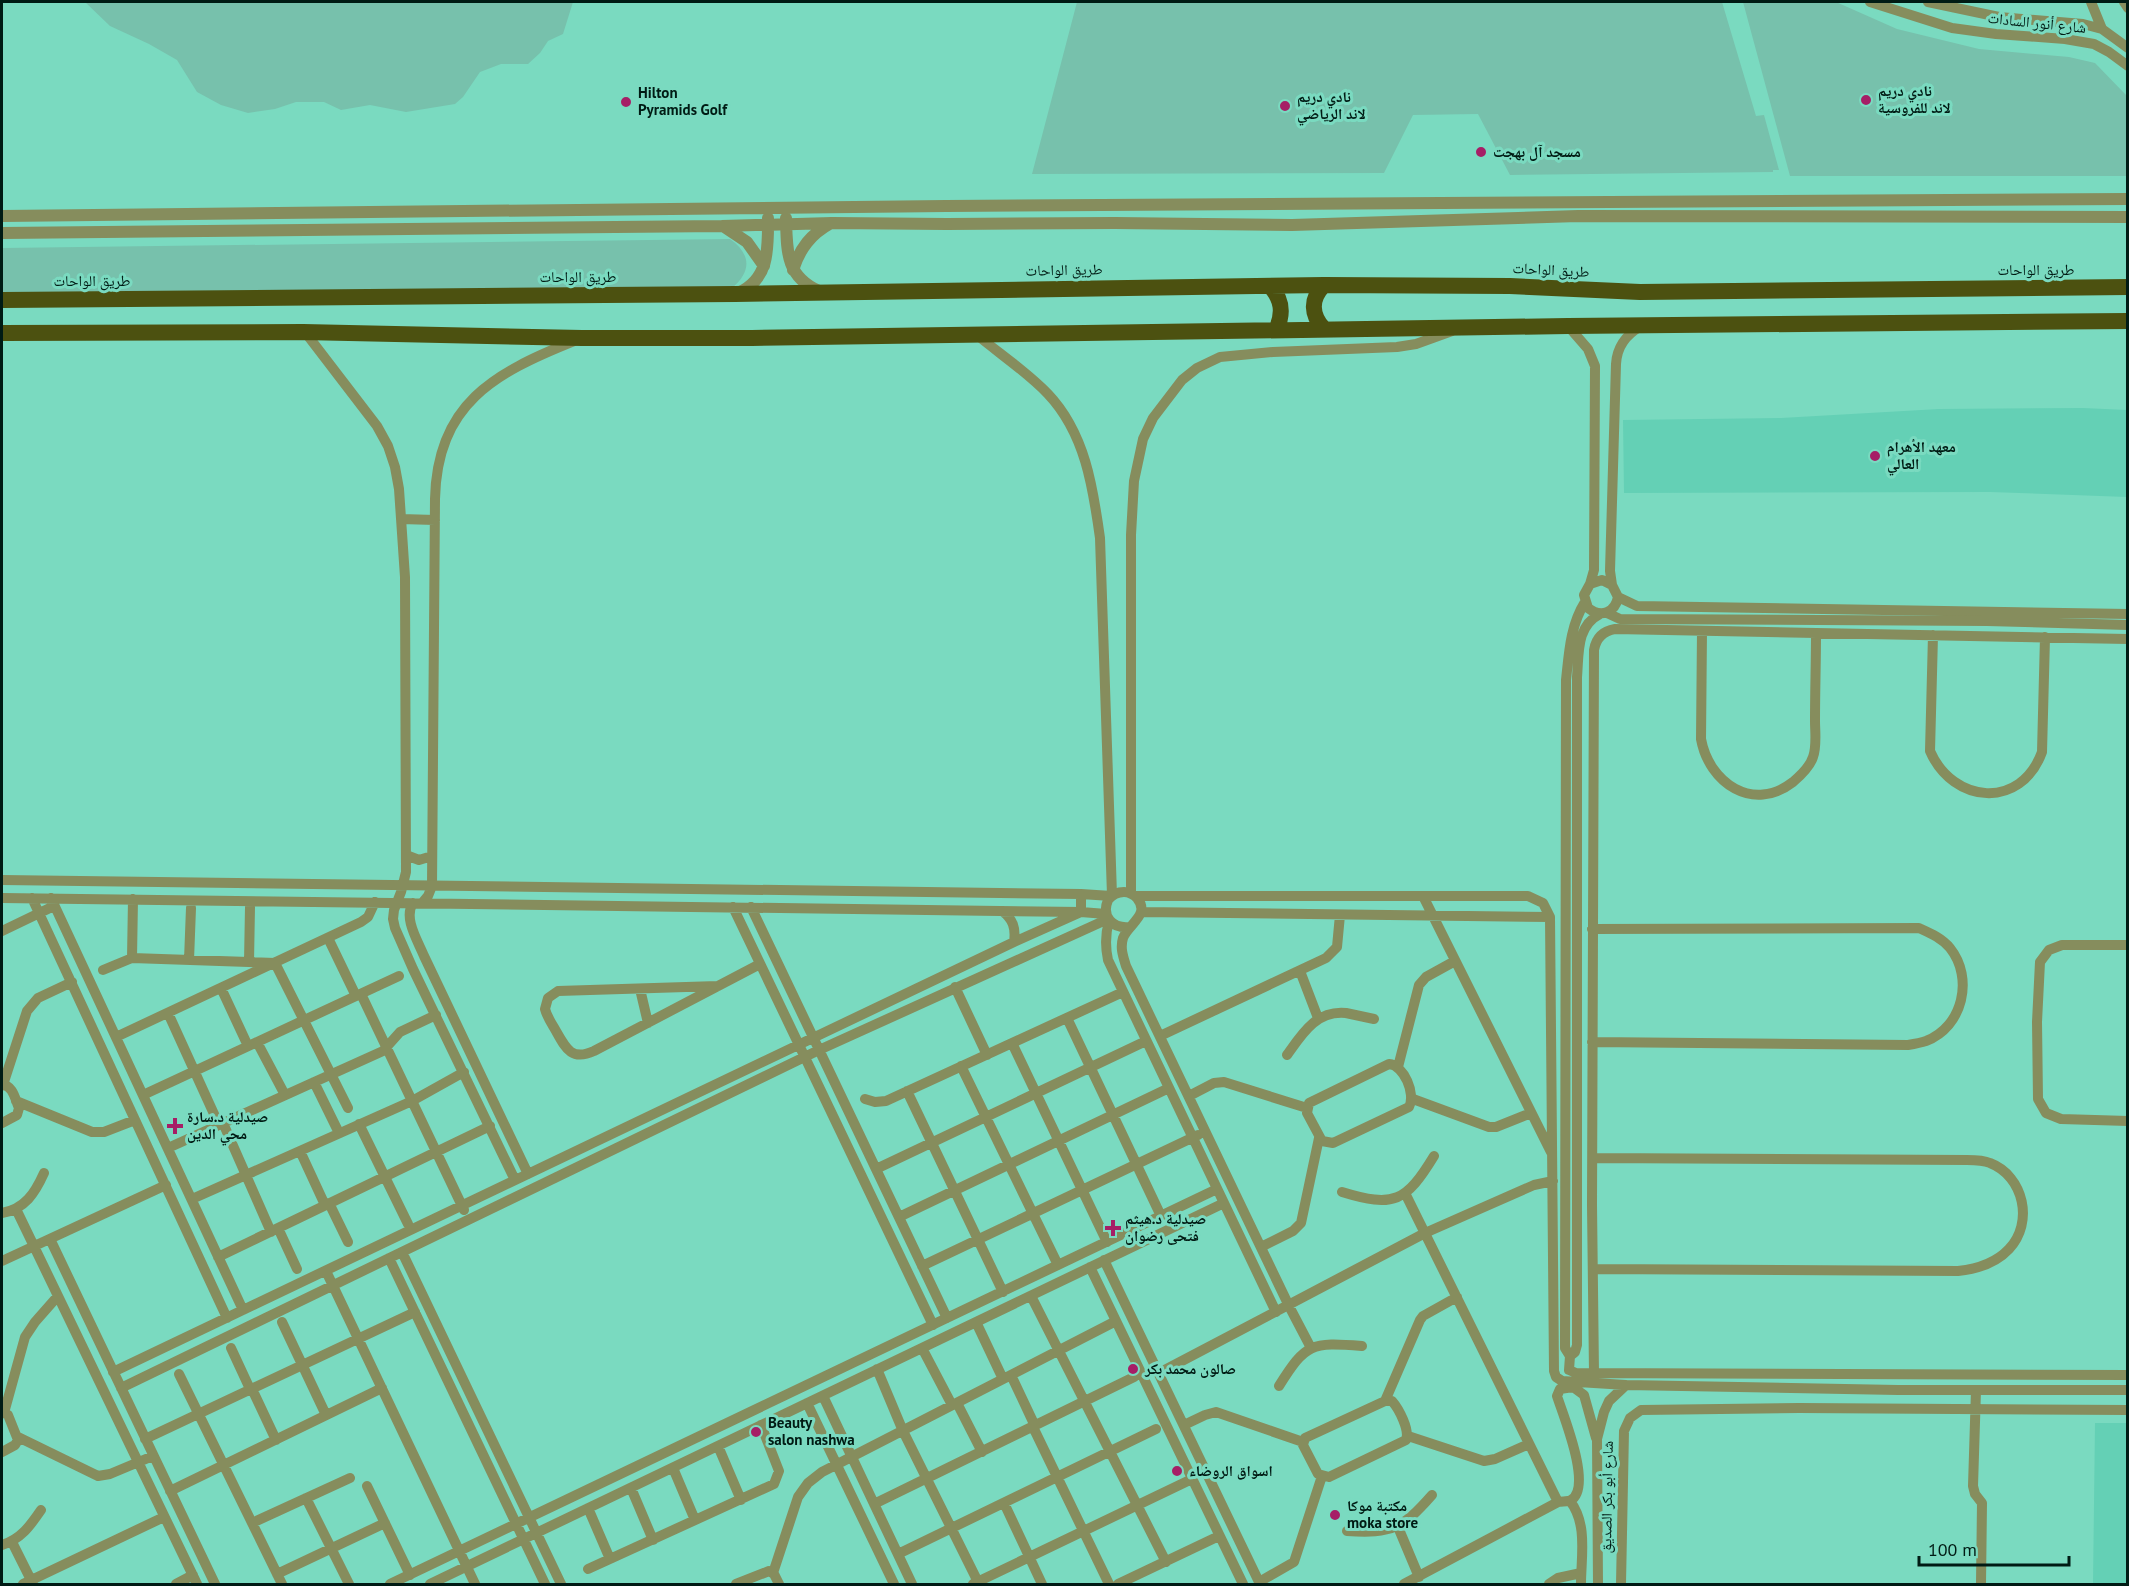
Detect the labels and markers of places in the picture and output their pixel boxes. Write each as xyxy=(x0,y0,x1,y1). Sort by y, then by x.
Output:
place label: نادي دريم لاند للفروسية xyxy=(1878,81,1951,117)
place label: Hilton Pyramids Golf xyxy=(638,83,728,119)
place label: نادي دريم لاند الرياضي xyxy=(1297,87,1366,126)
marker: نادي دريم لاند للفروسية xyxy=(1859,93,1873,107)
marker: Hilton Pyramids Golf xyxy=(619,95,633,109)
marker: نادي دريم لاند الرياضي xyxy=(1278,99,1292,113)
place label: مسجد آل بهجت xyxy=(1493,142,1581,161)
marker: مسجد آل بهجت xyxy=(1474,145,1488,159)
place label: معهد الأهرام العالي xyxy=(1887,437,1956,476)
marker: معهد الأهرام العالي xyxy=(1868,449,1882,463)
place label: صيدلية د.سارة محي الدين xyxy=(187,1107,268,1146)
marker: صيدلية د.سارة محي الدين xyxy=(168,1119,182,1133)
place label: صيدلية د.هيثم فتحى رضوان xyxy=(1125,1209,1206,1245)
marker: صيدلية د.هيثم فتحى رضوان xyxy=(1106,1221,1120,1235)
place label: صالون محمد بكر xyxy=(1144,1359,1236,1378)
marker: صالون محمد بكر xyxy=(1126,1362,1140,1376)
place label: Beauty salon nashwa xyxy=(768,1413,855,1449)
marker: Beauty salon nashwa xyxy=(749,1425,763,1439)
place label: اسواق الروضاء xyxy=(1189,1461,1273,1480)
marker: اسواق الروضاء xyxy=(1170,1464,1184,1478)
place label: مكتبة موكا moka store xyxy=(1347,1496,1419,1532)
marker: مكتبة موكا moka store xyxy=(1328,1508,1342,1522)

